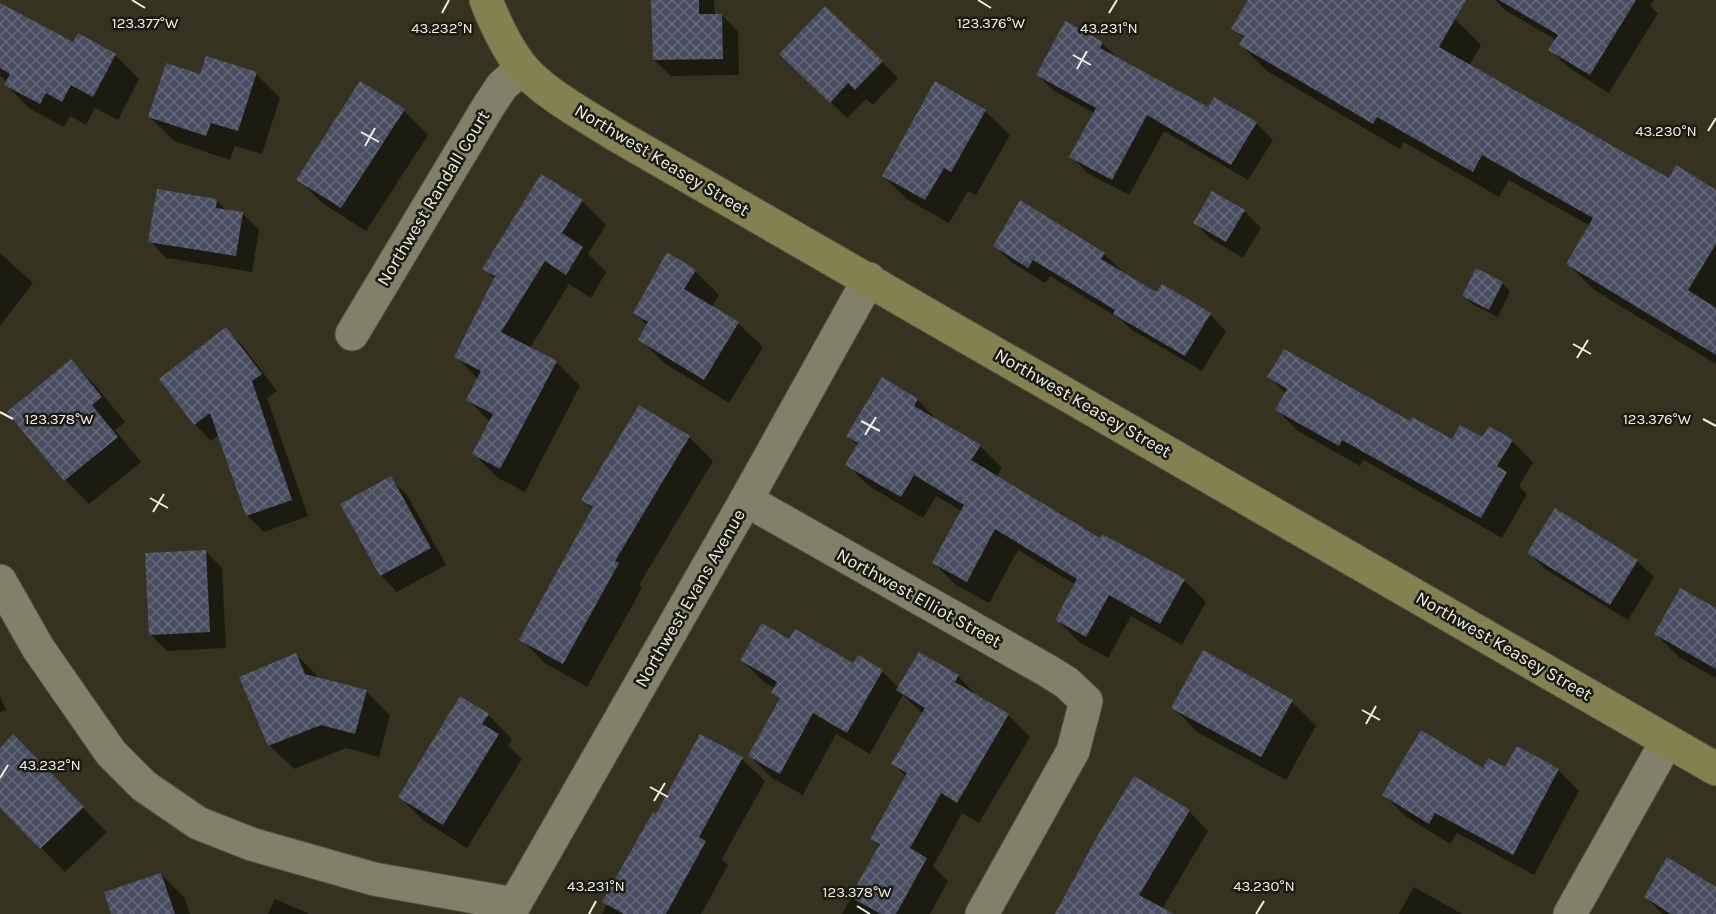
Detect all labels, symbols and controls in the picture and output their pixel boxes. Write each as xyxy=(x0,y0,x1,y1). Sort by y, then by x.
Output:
text: 123.377°W xyxy=(112,14,179,32)
text: 123.376°W xyxy=(957,14,1026,32)
text: 43.232°N xyxy=(411,19,473,37)
text: 43.231°N xyxy=(1080,19,1138,37)
street label: Northwest Keasey Street xyxy=(571,99,754,221)
street label: Northwest Randall Court xyxy=(372,106,494,290)
text: 43.230°N xyxy=(1635,122,1697,140)
street label: Northwest Keasey Street xyxy=(991,343,1175,463)
text: 123.378°W xyxy=(25,410,94,428)
text: 123.376°W xyxy=(1623,410,1692,428)
street label: Northwest Evans Avenue xyxy=(630,505,750,691)
street label: Northwest Elliot Street xyxy=(833,544,1005,653)
street label: Northwest Keasey Street xyxy=(1412,586,1596,706)
text: 43.232°N xyxy=(19,756,81,774)
text: 43.231°N xyxy=(567,877,625,895)
text: 43.230°N xyxy=(1233,877,1295,895)
text: 123.378°W xyxy=(823,883,892,901)

